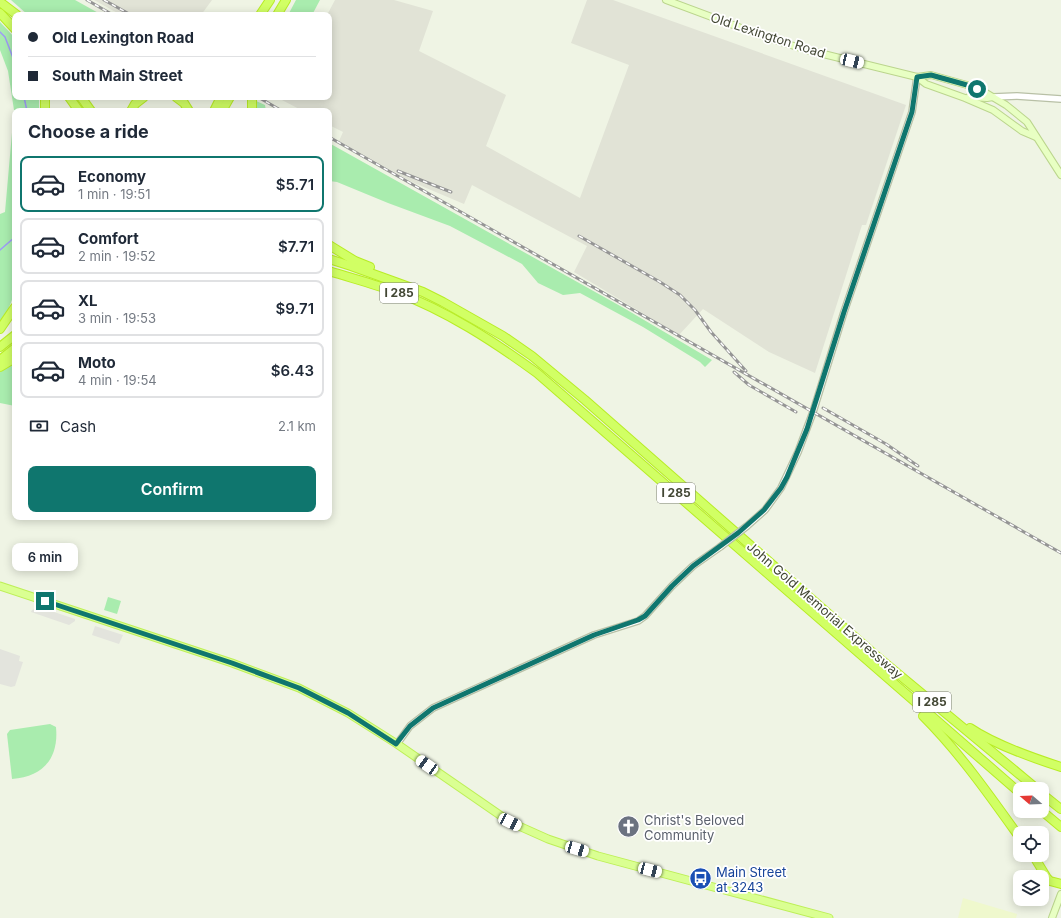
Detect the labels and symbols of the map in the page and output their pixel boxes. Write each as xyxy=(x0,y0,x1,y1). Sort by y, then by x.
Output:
street label: Old Lexington Road xyxy=(709,9,827,61)
car xyxy=(839,52,865,70)
route start xyxy=(968,80,986,98)
road number: I 285 xyxy=(380,283,418,303)
road number: I 285 xyxy=(657,483,695,503)
street label: John Gold Memorial Expressway xyxy=(744,538,906,682)
callout: 6 min xyxy=(12,543,78,571)
route end xyxy=(36,592,54,610)
road number: I 285 xyxy=(913,692,951,712)
car xyxy=(414,753,440,777)
north arrow xyxy=(1013,782,1049,818)
car xyxy=(497,811,523,833)
place label: Christ's Beloved Community xyxy=(644,812,744,843)
church icon: Christ's Beloved Community xyxy=(615,814,641,840)
car xyxy=(564,840,590,858)
car xyxy=(637,861,663,879)
place label: Main Street at 3243 xyxy=(716,864,786,895)
bus stop icon: Main Street at 3243 xyxy=(688,866,714,892)

